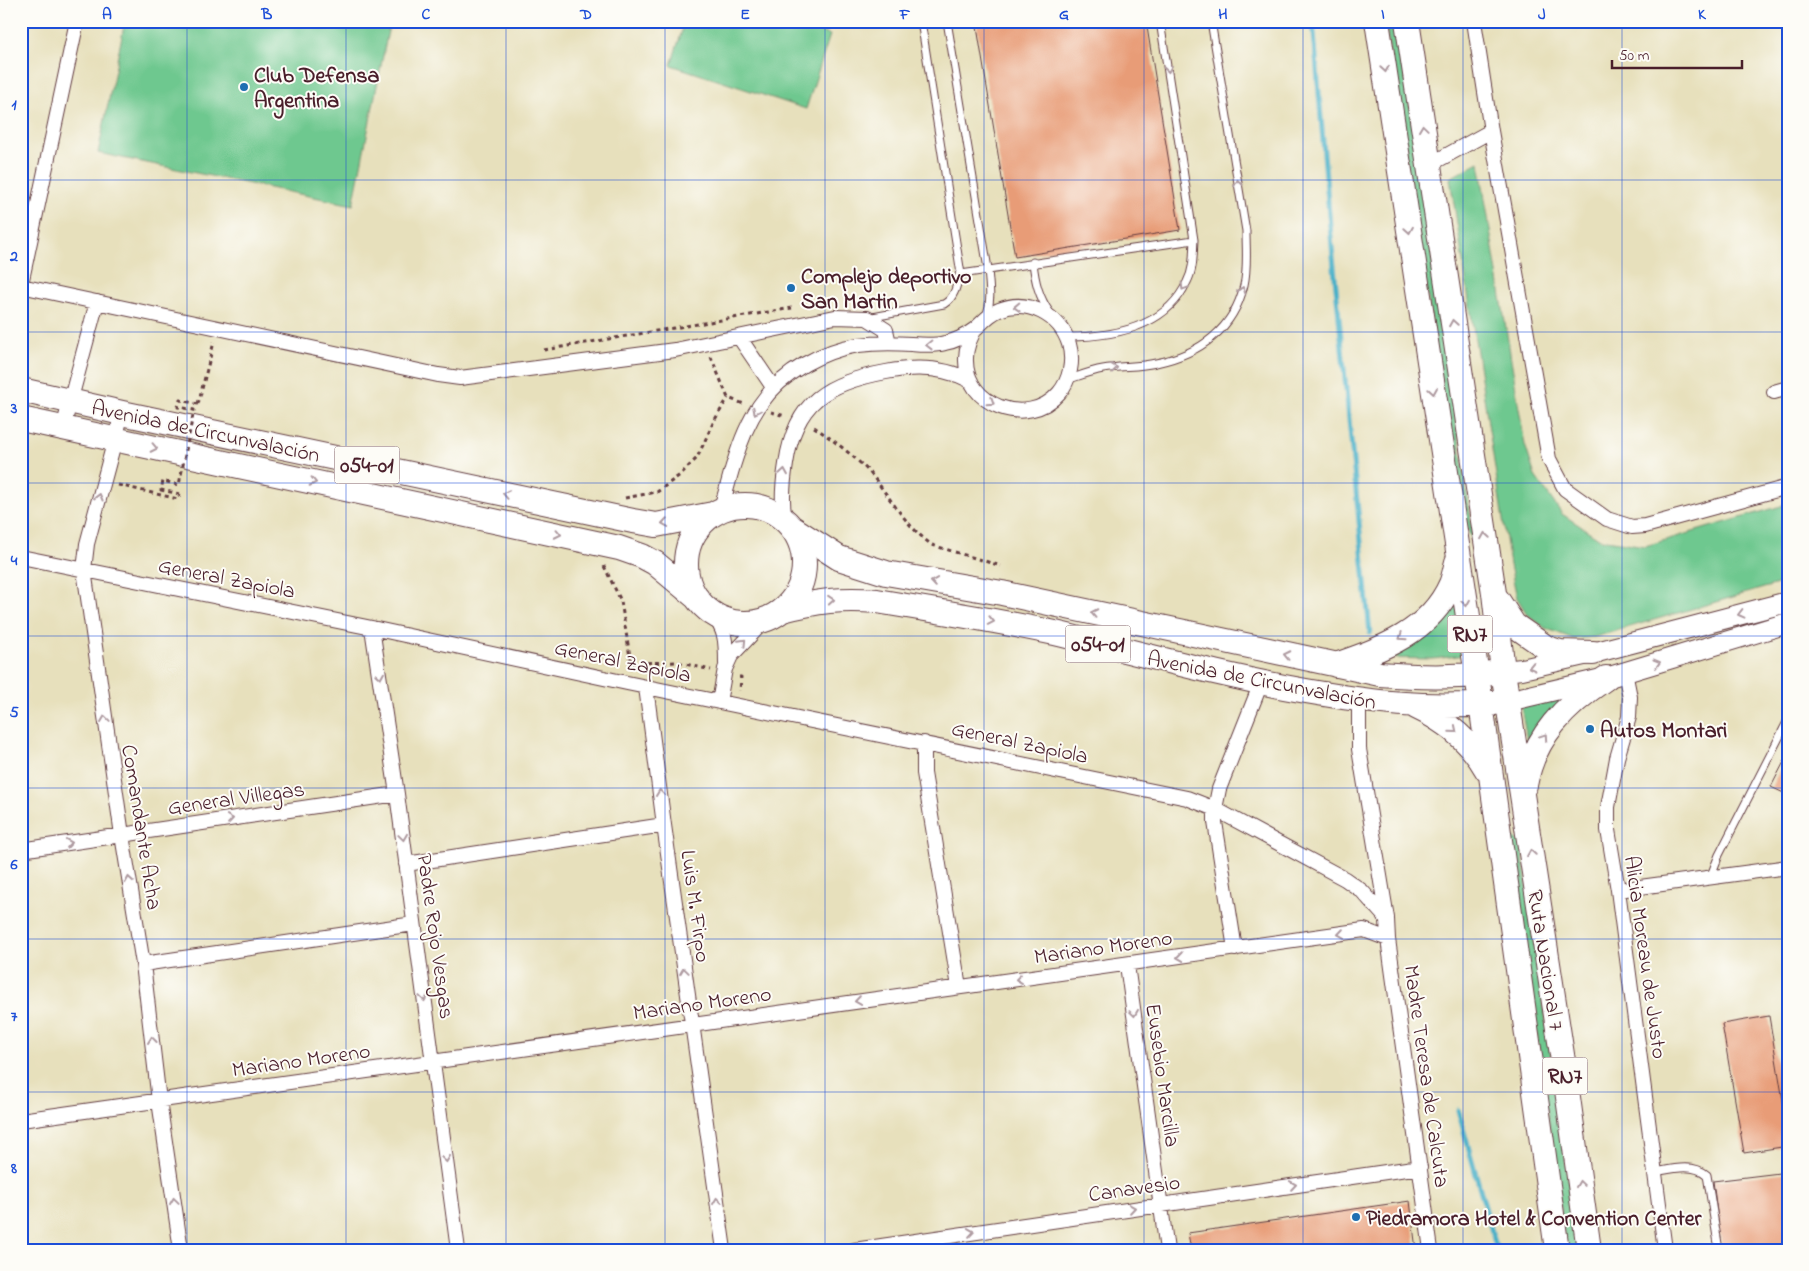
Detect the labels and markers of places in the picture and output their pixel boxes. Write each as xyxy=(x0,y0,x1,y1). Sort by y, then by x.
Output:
place label: Club Defensa Argentina xyxy=(254,61,380,119)
marker: Club Defensa Argentina xyxy=(238,81,250,93)
place label: Complejo deportivo San Martin xyxy=(801,262,972,319)
marker: Complejo deportivo San Martin xyxy=(785,282,797,294)
place label: Autos Montari xyxy=(1600,716,1727,748)
marker: Autos Montari xyxy=(1584,723,1596,735)
place label: Piedramora Hotel & Convention Center xyxy=(1366,1204,1703,1236)
marker: Piedramora Hotel & Convention Center xyxy=(1350,1211,1362,1223)

